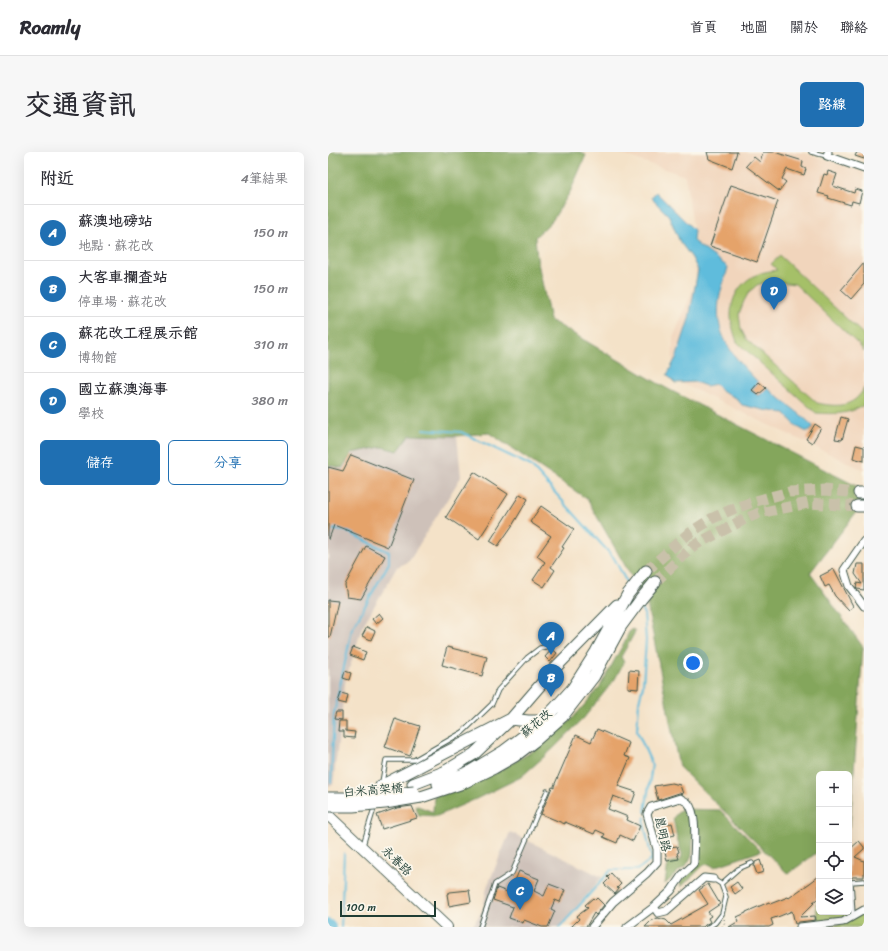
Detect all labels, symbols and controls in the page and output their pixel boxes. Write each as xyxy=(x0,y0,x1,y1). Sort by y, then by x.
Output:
text: Roamly xyxy=(20,11,80,44)
text: 首頁 xyxy=(690,15,718,40)
text: 地圖 xyxy=(740,15,768,40)
text: 關於 xyxy=(790,15,818,40)
text: 聯絡 xyxy=(840,15,868,40)
text: 交通資訊 xyxy=(24,80,136,129)
button: 路線 xyxy=(800,82,864,127)
text: 附近 xyxy=(40,163,74,193)
text: 4筆結果 xyxy=(241,167,288,190)
text: 蘇澳地磅站 xyxy=(78,208,153,234)
text: A xyxy=(49,221,57,244)
text: 150 m xyxy=(253,221,288,244)
text: 地點 · 蘇花改 xyxy=(78,234,153,257)
text: 大客車攔查站 xyxy=(78,264,168,290)
text: B xyxy=(49,277,57,300)
text: 150 m xyxy=(253,277,288,300)
pin: D xyxy=(761,277,787,310)
text: 停車場 · 蘇花改 xyxy=(78,290,166,313)
text: 蘇花改工程展示館 xyxy=(78,320,198,346)
text: C xyxy=(49,333,57,356)
text: 310 m xyxy=(254,333,288,356)
text: 博物館 xyxy=(78,346,117,369)
text: 國立蘇澳海事 xyxy=(78,376,168,402)
text: D xyxy=(49,389,57,412)
text: 380 m xyxy=(251,389,288,412)
text: 學校 xyxy=(78,402,104,425)
button: 儲存 xyxy=(40,440,160,485)
button: 分享 xyxy=(168,440,288,485)
pin: A xyxy=(538,622,564,655)
your location xyxy=(683,653,703,673)
pin: B xyxy=(538,664,564,697)
street label: 蘇花改 xyxy=(515,703,557,743)
map controls xyxy=(816,771,852,915)
button: + xyxy=(816,771,852,807)
street label: 白米高架橋 xyxy=(342,776,404,804)
button: − xyxy=(816,807,852,843)
street label: 崑明路 xyxy=(648,814,678,854)
street label: 永春路 xyxy=(376,841,418,881)
button: locate xyxy=(816,843,852,879)
pin: C xyxy=(507,877,533,910)
button: layers xyxy=(816,879,852,915)
text: 100 m xyxy=(346,898,376,917)
scale bar xyxy=(340,899,436,918)

